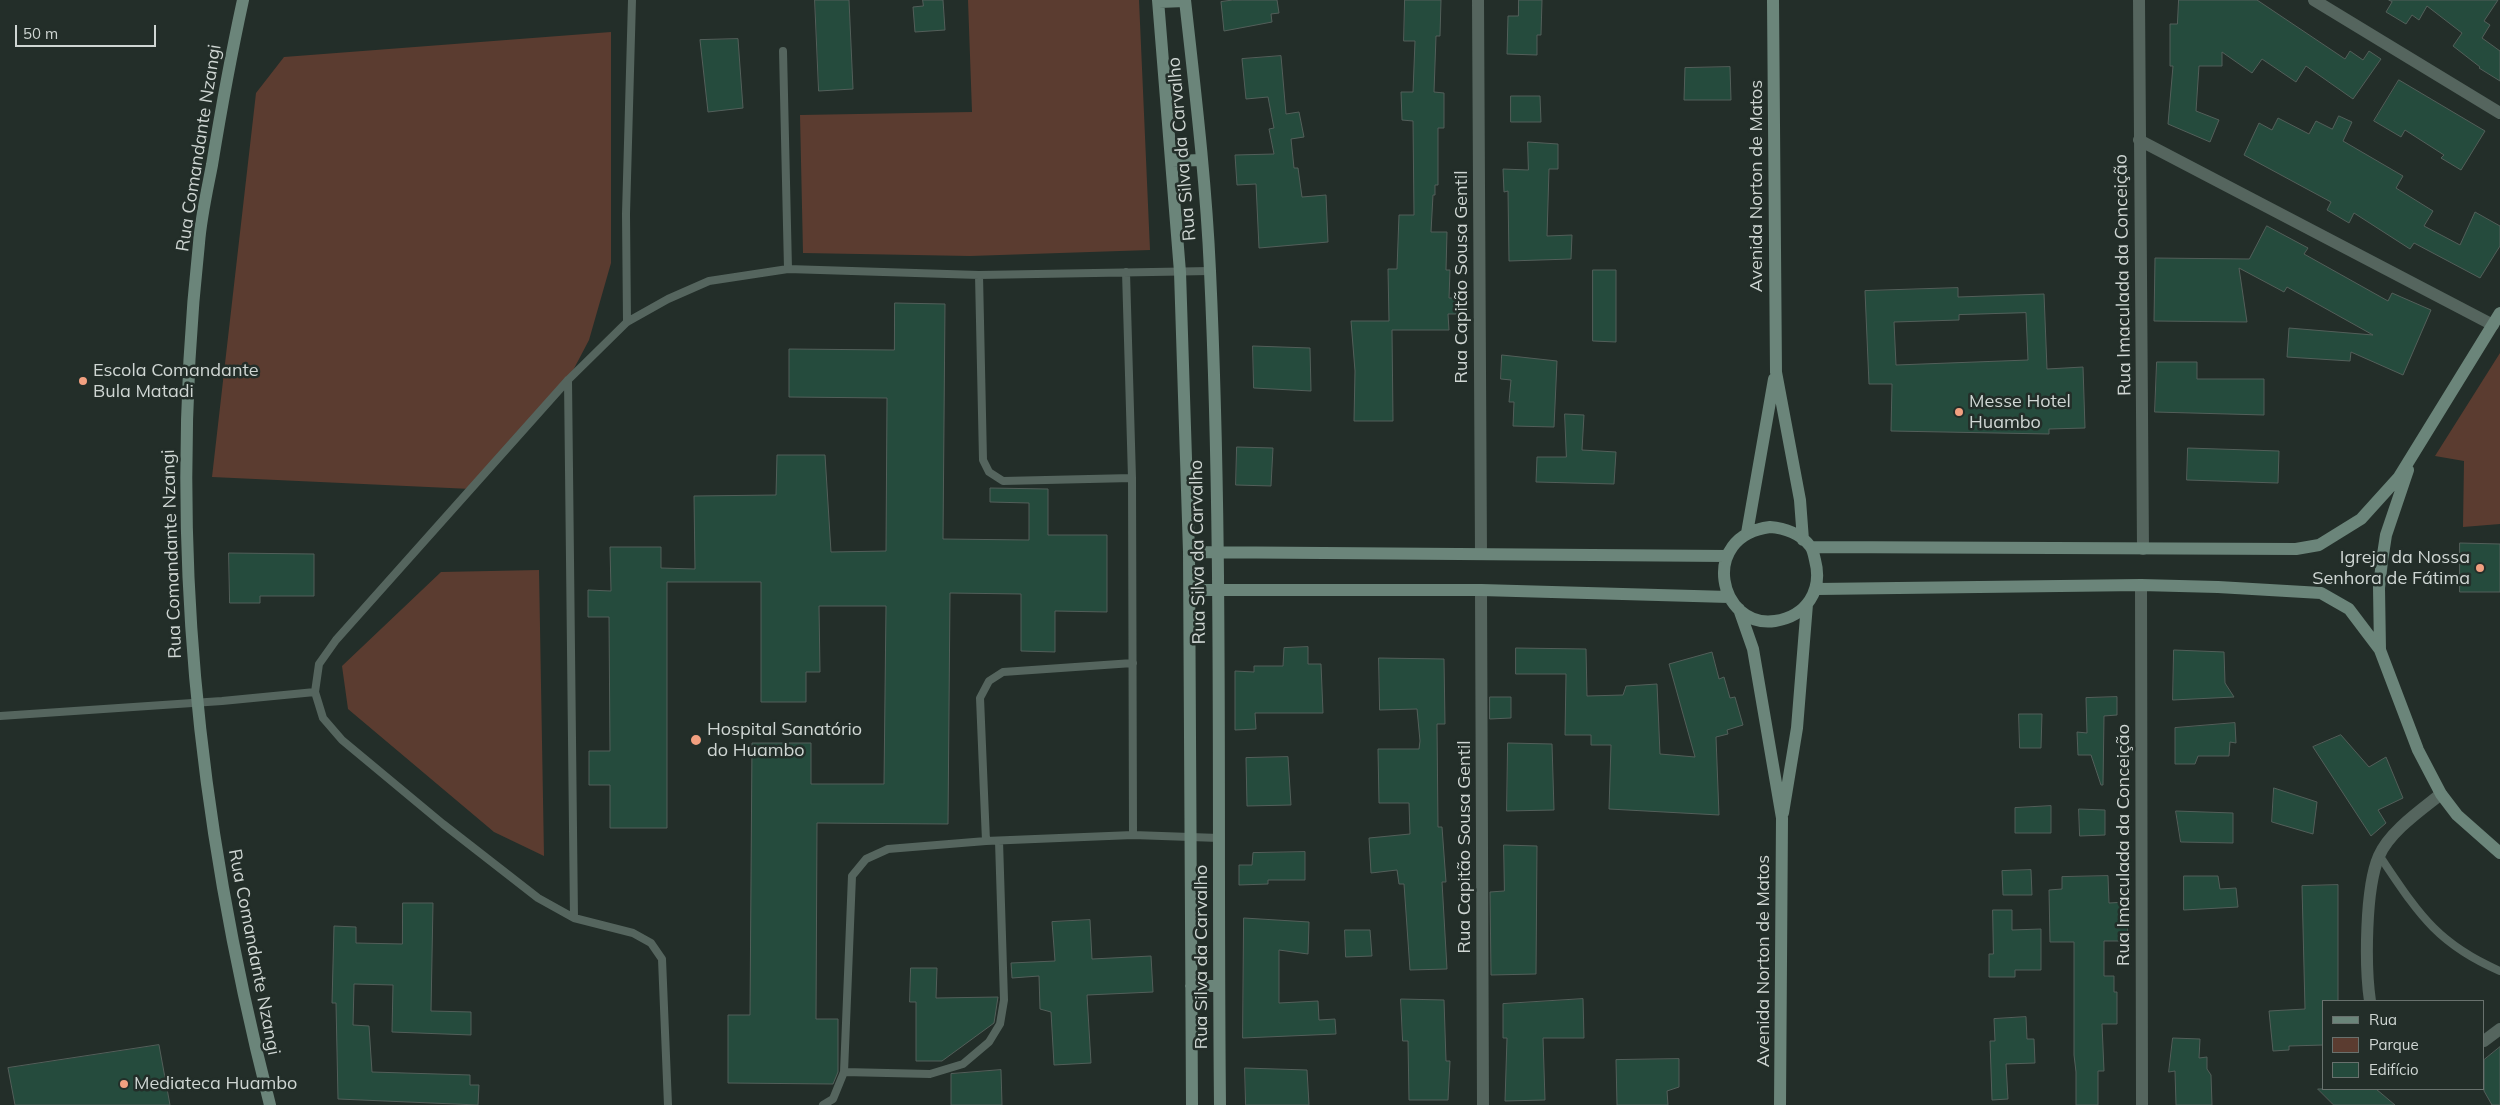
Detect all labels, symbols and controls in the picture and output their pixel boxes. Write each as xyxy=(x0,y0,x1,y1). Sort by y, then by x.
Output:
scale bar xyxy=(18,15,159,47)
text: 50 m xyxy=(23,24,58,43)
street label: Rua Comandante Nzangi xyxy=(172,43,226,253)
street label: Rua Silva da Carvalho xyxy=(1163,56,1201,242)
street label: Avenida Norton de Matos xyxy=(1746,80,1768,292)
street label: Rua Imaculada da Conceição xyxy=(2110,154,2136,396)
street label: Rua Capitão Sousa Gentil xyxy=(1451,171,1473,383)
place label: Escola Comandante Bula Matadi xyxy=(93,360,258,402)
marker: Escola Comandante Bula Matadi xyxy=(77,375,89,387)
place label: Messe Hotel Huambo xyxy=(1969,391,2071,434)
marker: Messe Hotel Huambo xyxy=(1953,406,1965,418)
street label: Rua Comandante Nzangi xyxy=(158,449,186,659)
street label: Rua Silva da Carvalho xyxy=(1186,460,1210,644)
place label: Igreja da Nossa Senhora de Fátima xyxy=(2312,547,2470,590)
marker: Igreja da Nossa Senhora de Fátima xyxy=(2474,562,2486,574)
place label: Hospital Sanatório do Huambo xyxy=(707,719,862,762)
street label: Rua Imaculada da Conceição xyxy=(2113,724,2135,966)
marker: Hospital Sanatório do Huambo xyxy=(689,733,703,747)
street label: Rua Capitão Sousa Gentil xyxy=(1454,741,1476,953)
street label: Rua Comandante Nzangi xyxy=(223,847,285,1057)
street label: Avenida Norton de Matos xyxy=(1753,855,1775,1067)
street label: Rua Silva da Carvalho xyxy=(1191,865,1213,1049)
legend xyxy=(2322,1000,2485,1090)
text: Rua xyxy=(2369,1010,2397,1029)
text: Parque xyxy=(2369,1035,2419,1054)
text: Edifício xyxy=(2369,1060,2419,1079)
place label: Mediateca Huambo xyxy=(134,1073,297,1095)
marker: Mediateca Huambo xyxy=(118,1078,130,1090)

